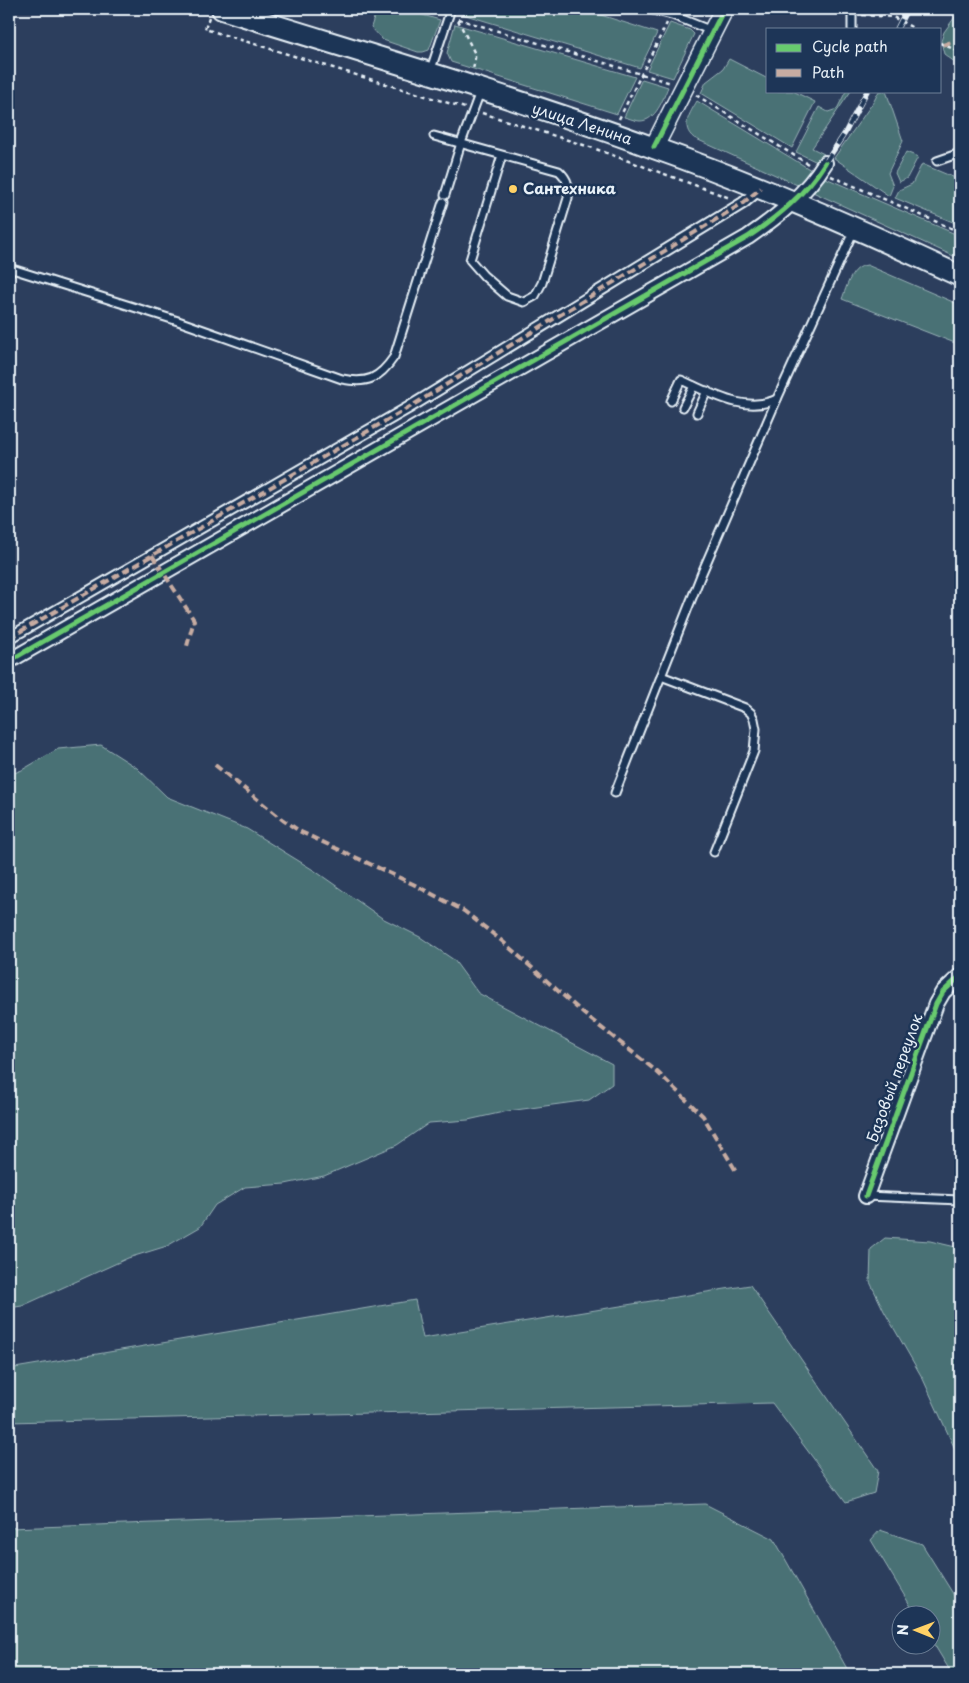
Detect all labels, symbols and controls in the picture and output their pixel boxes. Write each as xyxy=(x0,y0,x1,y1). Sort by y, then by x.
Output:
legend xyxy=(766,28,942,92)
text: Cycle path xyxy=(812,34,888,57)
text: Path xyxy=(812,60,844,83)
street label: улица Ленина xyxy=(529,96,636,150)
place label: Сантехника xyxy=(523,176,617,199)
marker: Сантехника xyxy=(507,183,519,195)
street label: Базовый переулок xyxy=(860,1010,928,1145)
north arrow xyxy=(892,1606,942,1656)
text: N xyxy=(892,1624,913,1635)

